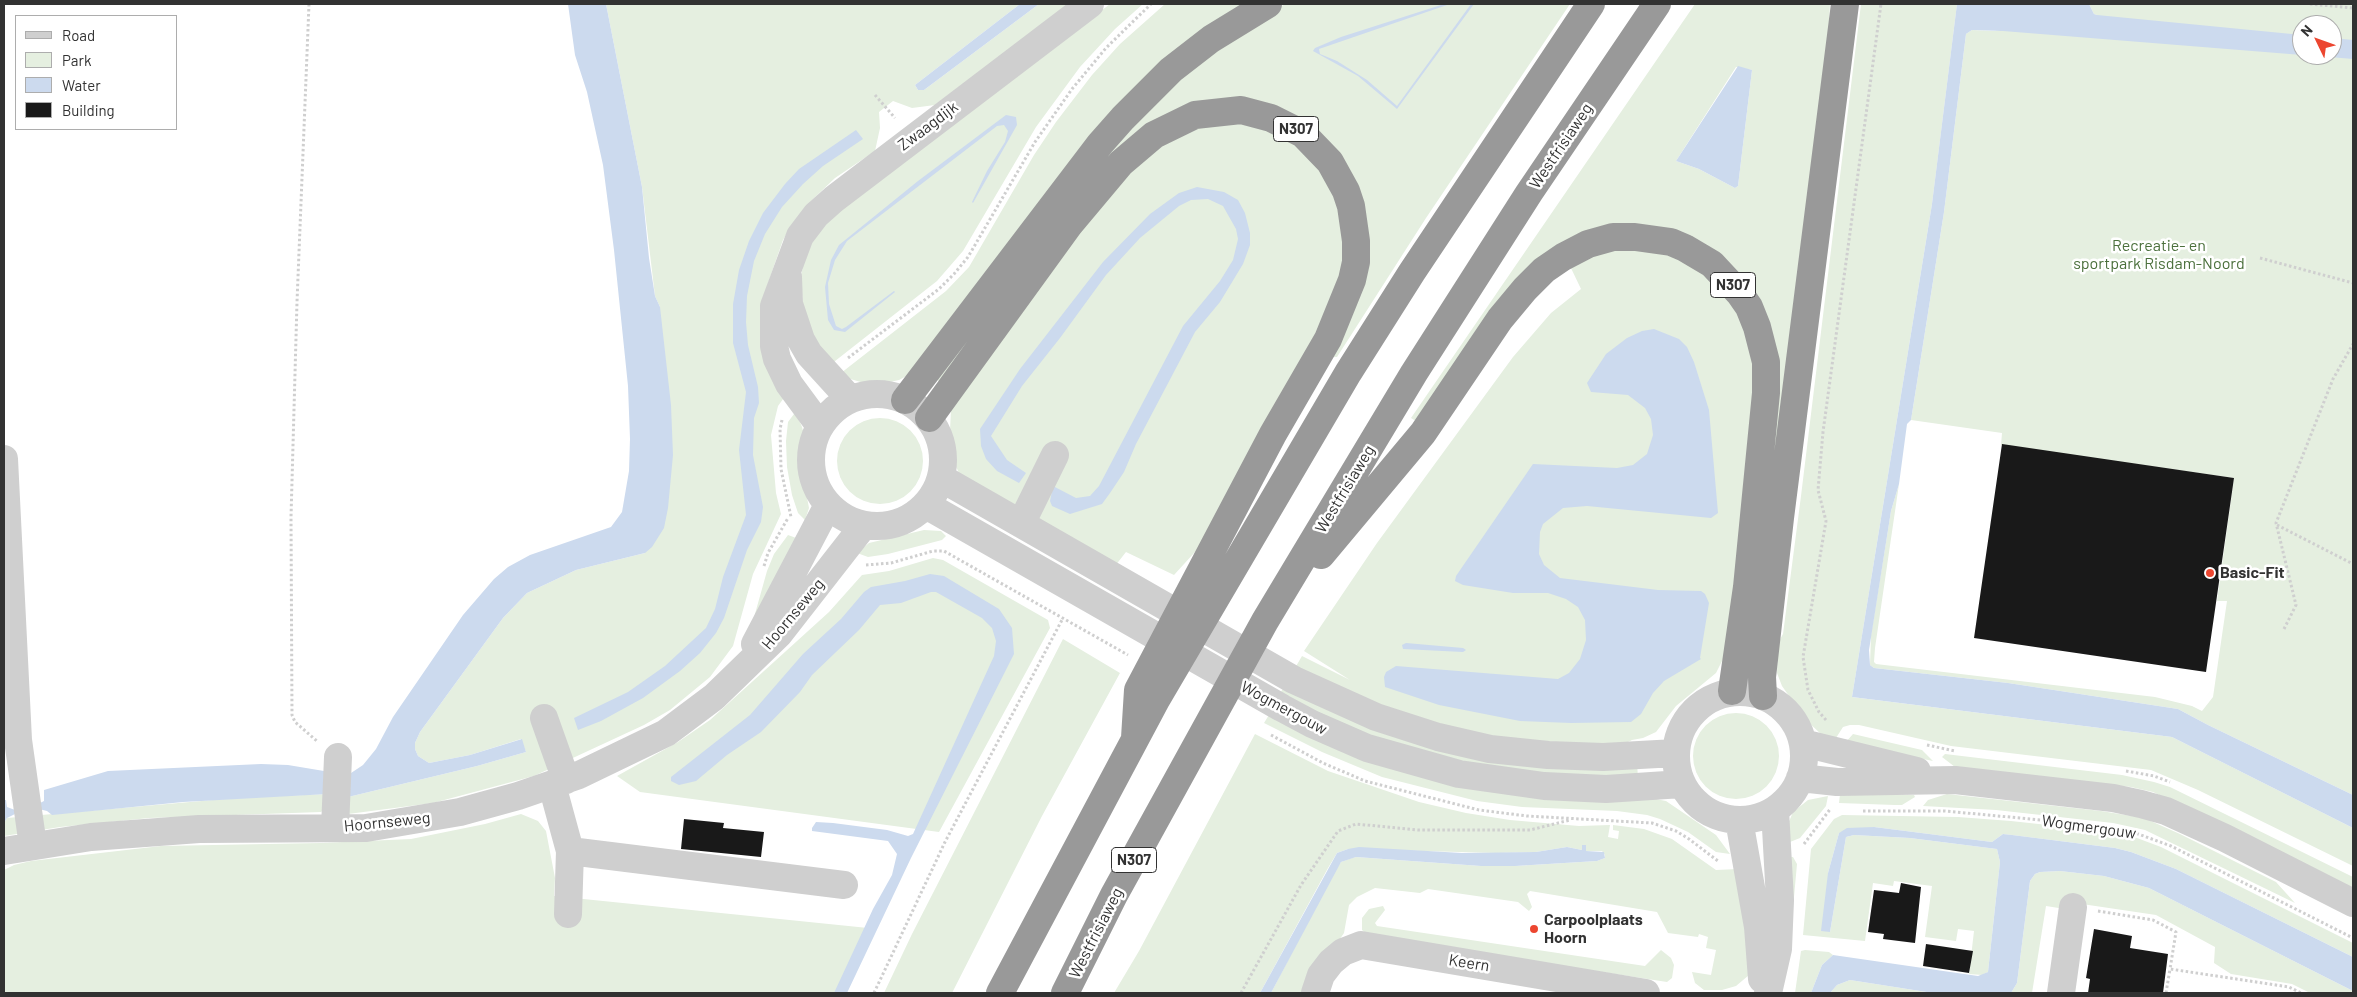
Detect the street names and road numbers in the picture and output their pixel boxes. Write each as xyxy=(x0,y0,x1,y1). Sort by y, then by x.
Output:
street label: Zwaagdijk xyxy=(894,97,962,155)
street label: Westfrisiaweg xyxy=(1525,100,1597,192)
road number: N307 xyxy=(1274,116,1318,142)
road number: N307 xyxy=(1710,272,1756,298)
street label: Westfrisiaweg xyxy=(1311,442,1379,536)
street label: Hoornseweg xyxy=(758,575,828,653)
street label: Wogmergouw xyxy=(1237,677,1331,739)
street label: Hoornseweg xyxy=(343,808,431,836)
street label: Wogmergouw xyxy=(2041,811,2137,843)
road number: N307 xyxy=(1112,848,1156,872)
street label: Westfrisiaweg xyxy=(1065,885,1127,981)
street label: Keern xyxy=(1447,950,1491,976)

